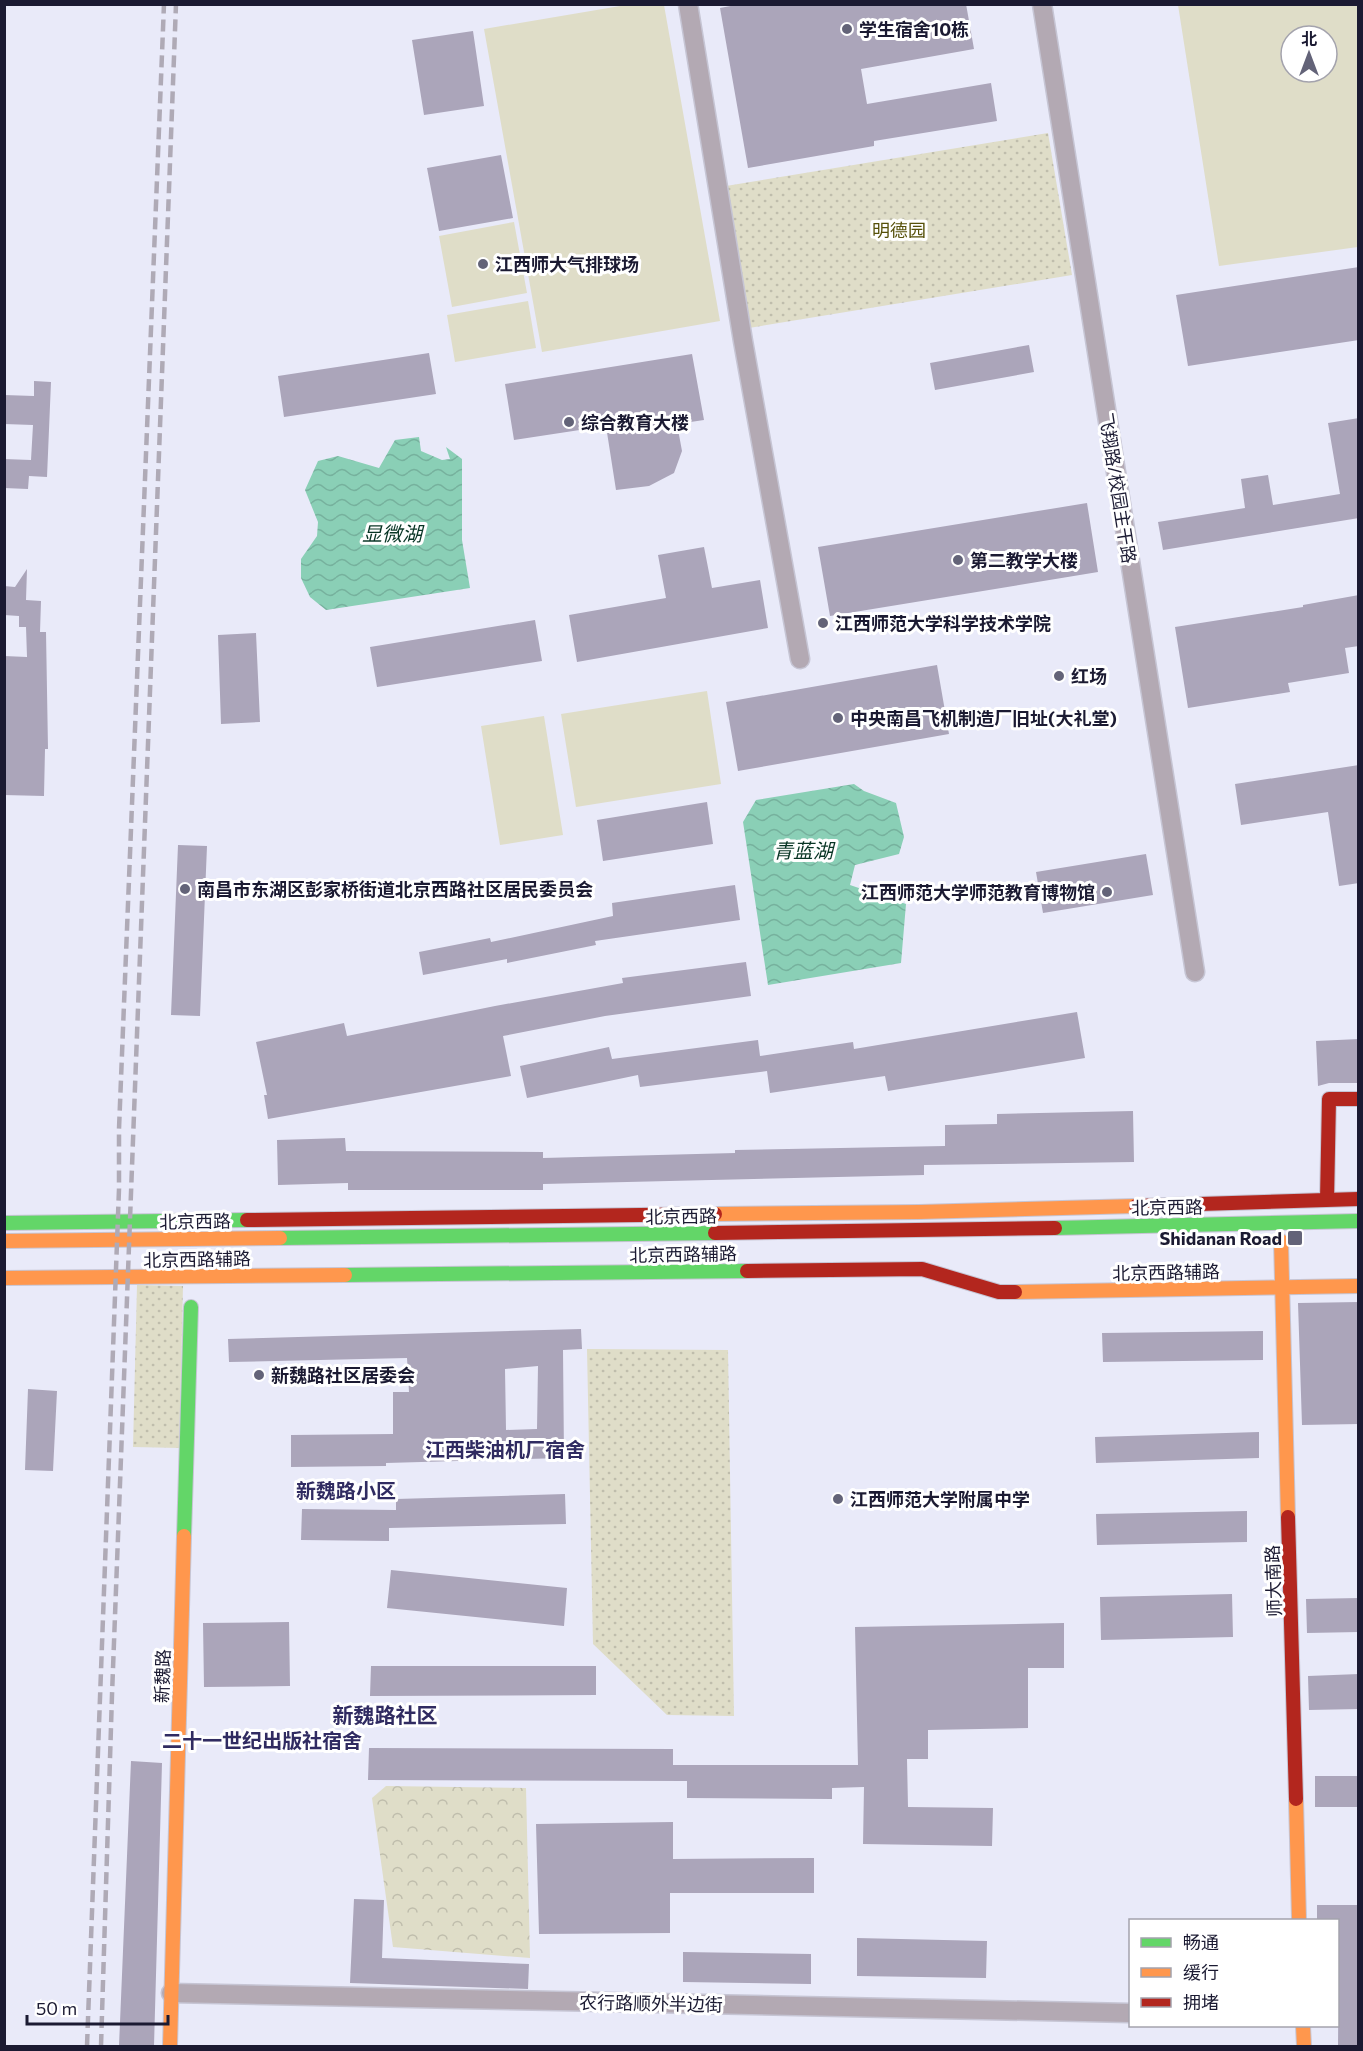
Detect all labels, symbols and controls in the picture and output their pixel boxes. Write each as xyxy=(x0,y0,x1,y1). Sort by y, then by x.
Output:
place label: 学生宿舍10栋 xyxy=(859,18,969,40)
marker: 学生宿舍10栋 xyxy=(840,22,854,36)
north arrow xyxy=(1279,24,1339,84)
text: 北 xyxy=(1301,29,1317,48)
park label: 明德园 xyxy=(872,219,926,241)
place label: 江西师大气排球场 xyxy=(495,253,639,275)
marker: 江西师大气排球场 xyxy=(476,257,490,271)
place label: 综合教育大楼 xyxy=(581,411,689,433)
street label: 飞翔路/校园主干路 xyxy=(1095,411,1141,565)
marker: 综合教育大楼 xyxy=(562,415,576,429)
water label: 显微湖 xyxy=(362,521,425,545)
place label: 第二教学大楼 xyxy=(970,549,1078,571)
marker: 第二教学大楼 xyxy=(951,553,965,567)
place label: 江西师范大学科学技术学院 xyxy=(835,612,1051,634)
marker: 江西师范大学科学技术学院 xyxy=(816,616,830,630)
place label: 红场 xyxy=(1071,665,1107,687)
marker: 红场 xyxy=(1052,669,1066,683)
place label: 中央南昌飞机制造厂旧址(大礼堂) xyxy=(850,707,1117,729)
marker: 中央南昌飞机制造厂旧址(大礼堂) xyxy=(831,711,845,725)
water label: 青蓝湖 xyxy=(773,838,836,862)
place label: 南昌市东湖区彭家桥街道北京西路社区居民委员会 xyxy=(197,878,593,900)
place label: 江西师范大学师范教育博物馆 xyxy=(861,881,1095,903)
marker: 南昌市东湖区彭家桥街道北京西路社区居民委员会 xyxy=(178,882,192,896)
marker: 江西师范大学师范教育博物馆 xyxy=(1100,885,1114,899)
street label: 北京西路 xyxy=(1131,1195,1203,1219)
street label: 北京西路 xyxy=(645,1204,717,1228)
street label: 北京西路 xyxy=(159,1209,231,1233)
place label: Shidanan Road xyxy=(1159,1227,1282,1249)
marker: Shidanan Road xyxy=(1286,1229,1304,1247)
street label: 北京西路辅路 xyxy=(629,1242,737,1266)
street label: 北京西路辅路 xyxy=(143,1247,251,1271)
street label: 北京西路辅路 xyxy=(1112,1260,1220,1284)
place label: 新魏路社区居委会 xyxy=(271,1364,415,1386)
marker: 新魏路社区居委会 xyxy=(252,1368,266,1382)
district label: 江西柴油机厂宿舍 xyxy=(425,1437,585,1461)
district label: 新魏路小区 xyxy=(296,1478,396,1502)
place label: 江西师范大学附属中学 xyxy=(850,1488,1030,1510)
marker: 江西师范大学附属中学 xyxy=(831,1492,845,1506)
street label: 师大南路 xyxy=(1261,1545,1285,1617)
street label: 新魏路 xyxy=(150,1649,174,1703)
district label: 新魏路社区 xyxy=(333,1702,438,1727)
district label: 二十一世纪出版社宿舍 xyxy=(162,1728,362,1752)
legend xyxy=(1129,1919,1339,2027)
text: 畅通 xyxy=(1183,1931,1219,1953)
text: 缓行 xyxy=(1183,1961,1219,1983)
scale bar xyxy=(27,1988,168,2026)
street label: 农行路顺外半边街 xyxy=(579,1991,723,2015)
text: 拥堵 xyxy=(1183,1991,1219,2013)
text: 50 m xyxy=(36,1997,77,2019)

